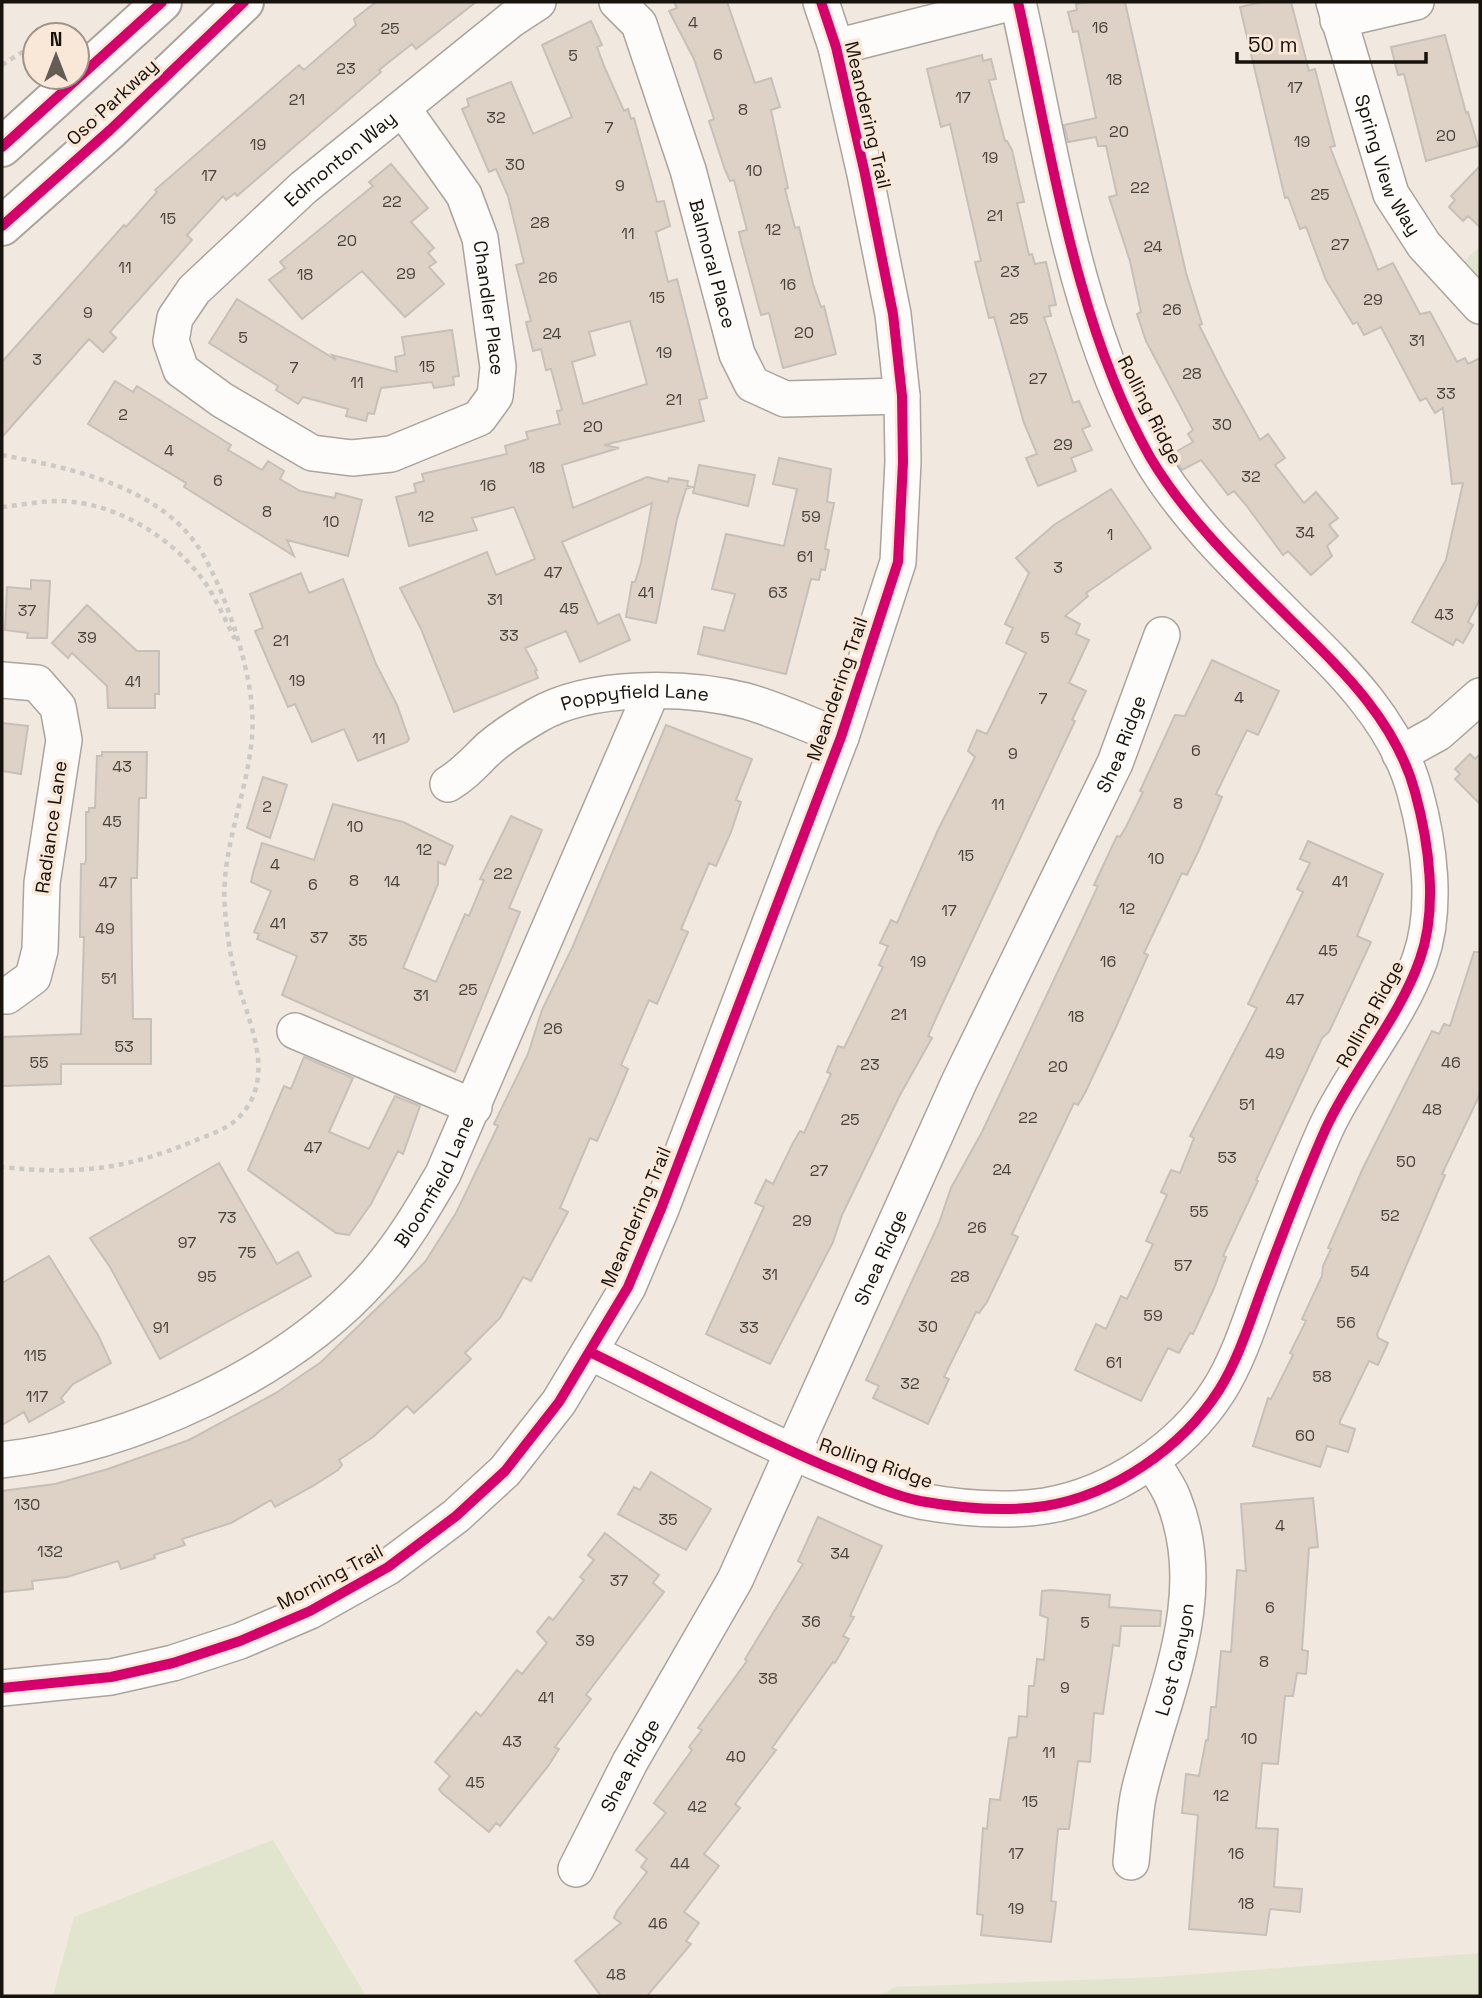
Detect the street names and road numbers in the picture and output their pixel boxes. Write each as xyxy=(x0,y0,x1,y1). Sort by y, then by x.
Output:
street label: Meandering Trail xyxy=(839,39,897,191)
street label: Oso Parkway xyxy=(61,53,163,151)
street label: Spring View Way xyxy=(1350,91,1427,240)
street label: Edmonton Way xyxy=(279,105,401,212)
street label: Balmoral Place xyxy=(684,196,742,331)
street label: Chandler Place xyxy=(468,239,511,377)
street label: Rolling Ridge xyxy=(1112,351,1188,469)
street label: Meandering Trail xyxy=(801,614,873,764)
street label: Poppyfield Lane xyxy=(557,678,710,716)
street label: Shea Ridge xyxy=(1090,692,1151,797)
street label: Radiance Lane xyxy=(29,759,73,895)
street label: Rolling Ridge xyxy=(1330,956,1410,1072)
street label: Bloomfield Lane xyxy=(388,1111,479,1252)
street label: Meandering Trail xyxy=(595,1143,677,1291)
street label: Shea Ridge xyxy=(848,1205,913,1309)
street label: Rolling Ridge xyxy=(816,1432,936,1494)
street label: Morning Trail xyxy=(273,1539,387,1615)
street label: Lost Canyon xyxy=(1149,1602,1199,1719)
street label: Shea Ridge xyxy=(594,1714,665,1816)

